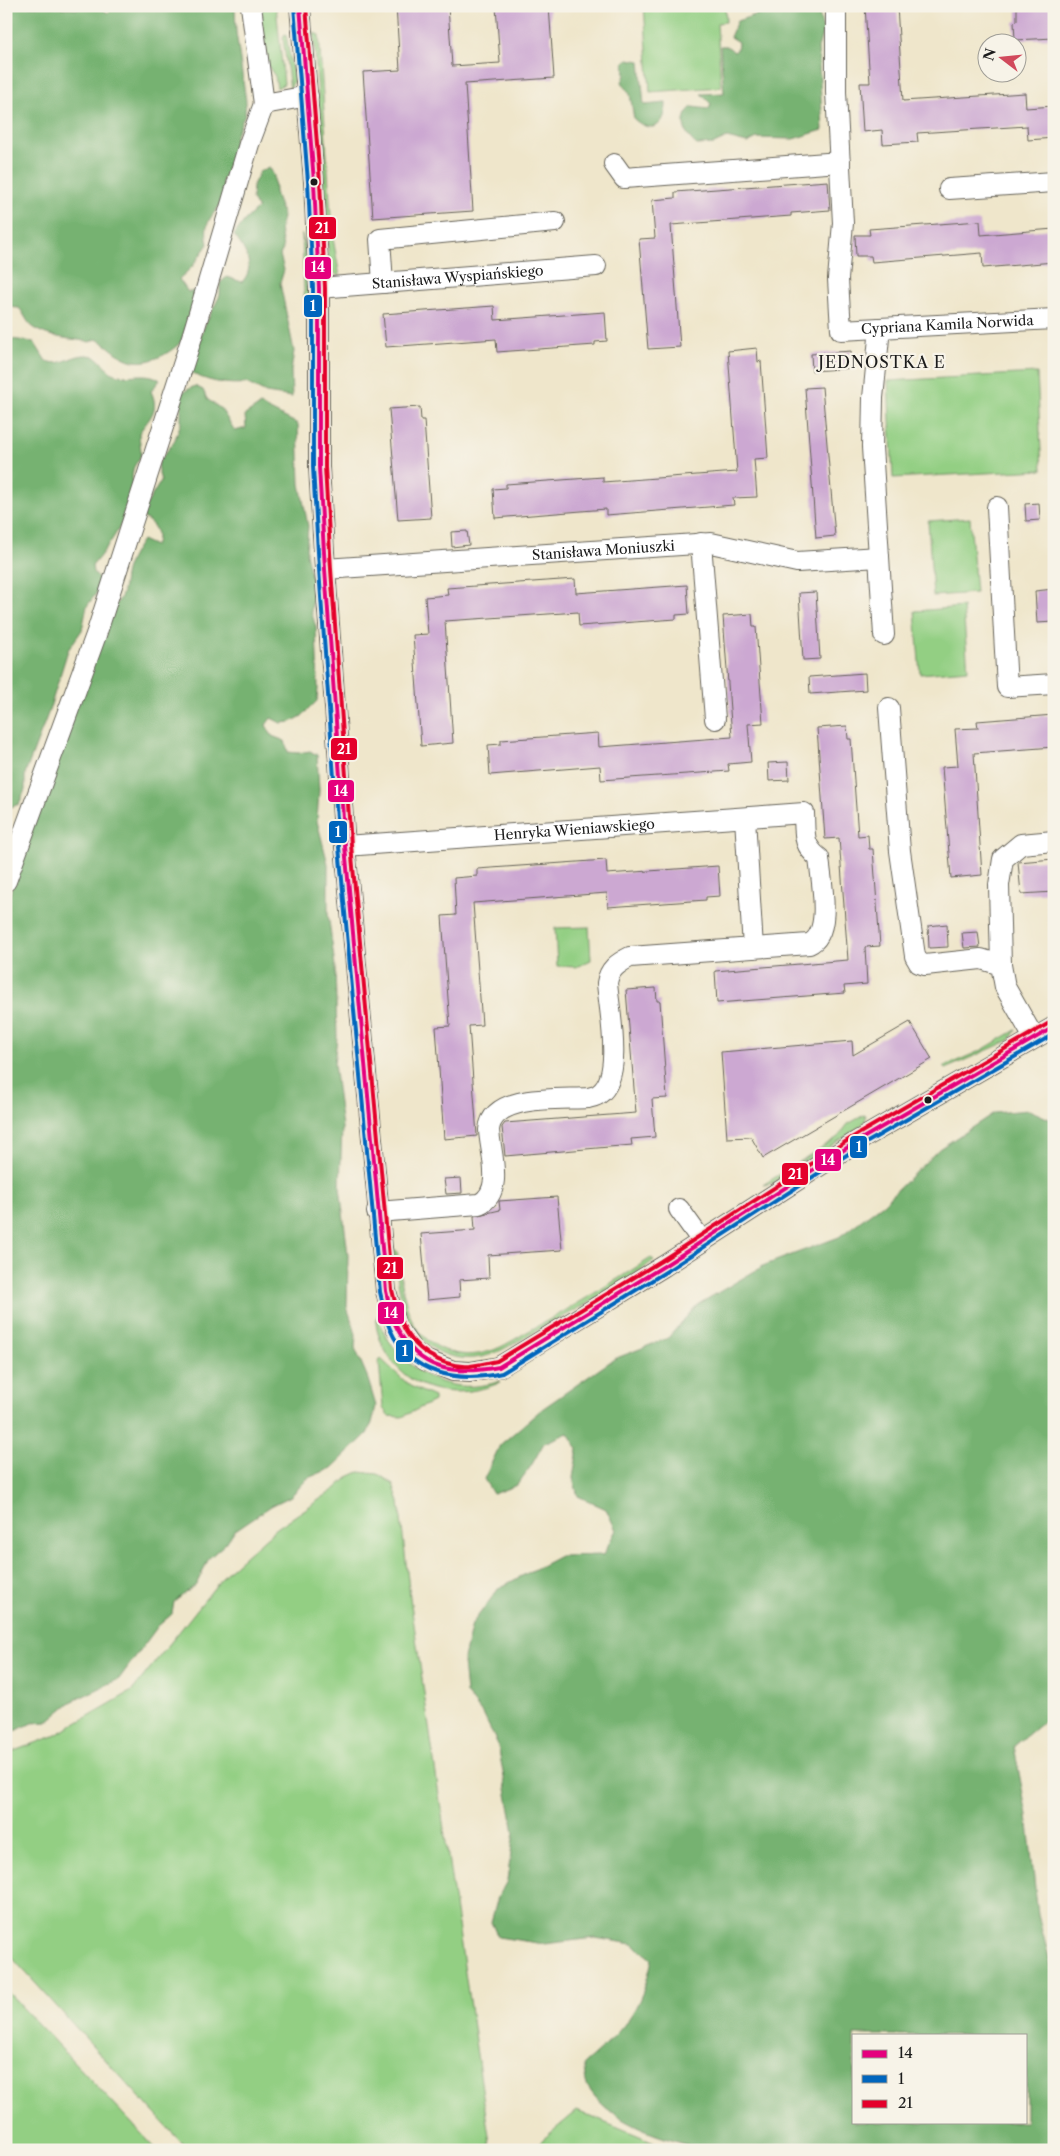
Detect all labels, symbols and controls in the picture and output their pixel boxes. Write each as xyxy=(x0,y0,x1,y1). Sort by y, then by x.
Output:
north arrow xyxy=(978,32,1028,82)
text: N xyxy=(979,46,1000,63)
unlabelled marker xyxy=(309,177,319,187)
line badge: 21 xyxy=(308,216,337,240)
text: 21 xyxy=(315,219,330,237)
line badge: 14 xyxy=(304,256,332,280)
text: 14 xyxy=(311,258,325,276)
street label: Stanisława Wyspiańskiego xyxy=(371,261,544,293)
line badge: 1 xyxy=(303,294,323,318)
text: 1 xyxy=(310,297,317,315)
street label: Cypriana Kamila Norwida xyxy=(861,311,1035,338)
district label: JEDNOSTKA E xyxy=(815,352,946,372)
street label: Stanisława Moniuszki xyxy=(531,536,675,564)
line badge: 21 xyxy=(330,737,358,761)
text: 21 xyxy=(337,740,352,758)
line badge: 14 xyxy=(327,779,355,803)
text: 14 xyxy=(334,782,348,800)
street label: Henryka Wieniawskiego xyxy=(493,815,655,844)
line badge: 1 xyxy=(328,820,348,844)
text: 1 xyxy=(335,823,342,841)
unlabelled marker xyxy=(923,1095,933,1105)
line badge: 1 xyxy=(849,1135,868,1159)
text: 1 xyxy=(856,1138,863,1156)
line badge: 14 xyxy=(814,1148,842,1172)
text: 14 xyxy=(821,1151,835,1169)
line badge: 21 xyxy=(781,1162,809,1186)
text: 21 xyxy=(788,1165,803,1183)
line badge: 21 xyxy=(376,1256,404,1280)
text: 21 xyxy=(383,1259,398,1277)
line badge: 14 xyxy=(377,1301,405,1325)
text: 14 xyxy=(384,1304,398,1322)
line badge: 1 xyxy=(395,1339,414,1363)
text: 1 xyxy=(402,1342,409,1360)
legend xyxy=(852,2034,1028,2124)
text: 14 xyxy=(898,2043,913,2062)
text: 1 xyxy=(898,2069,905,2088)
text: 21 xyxy=(898,2093,914,2112)

